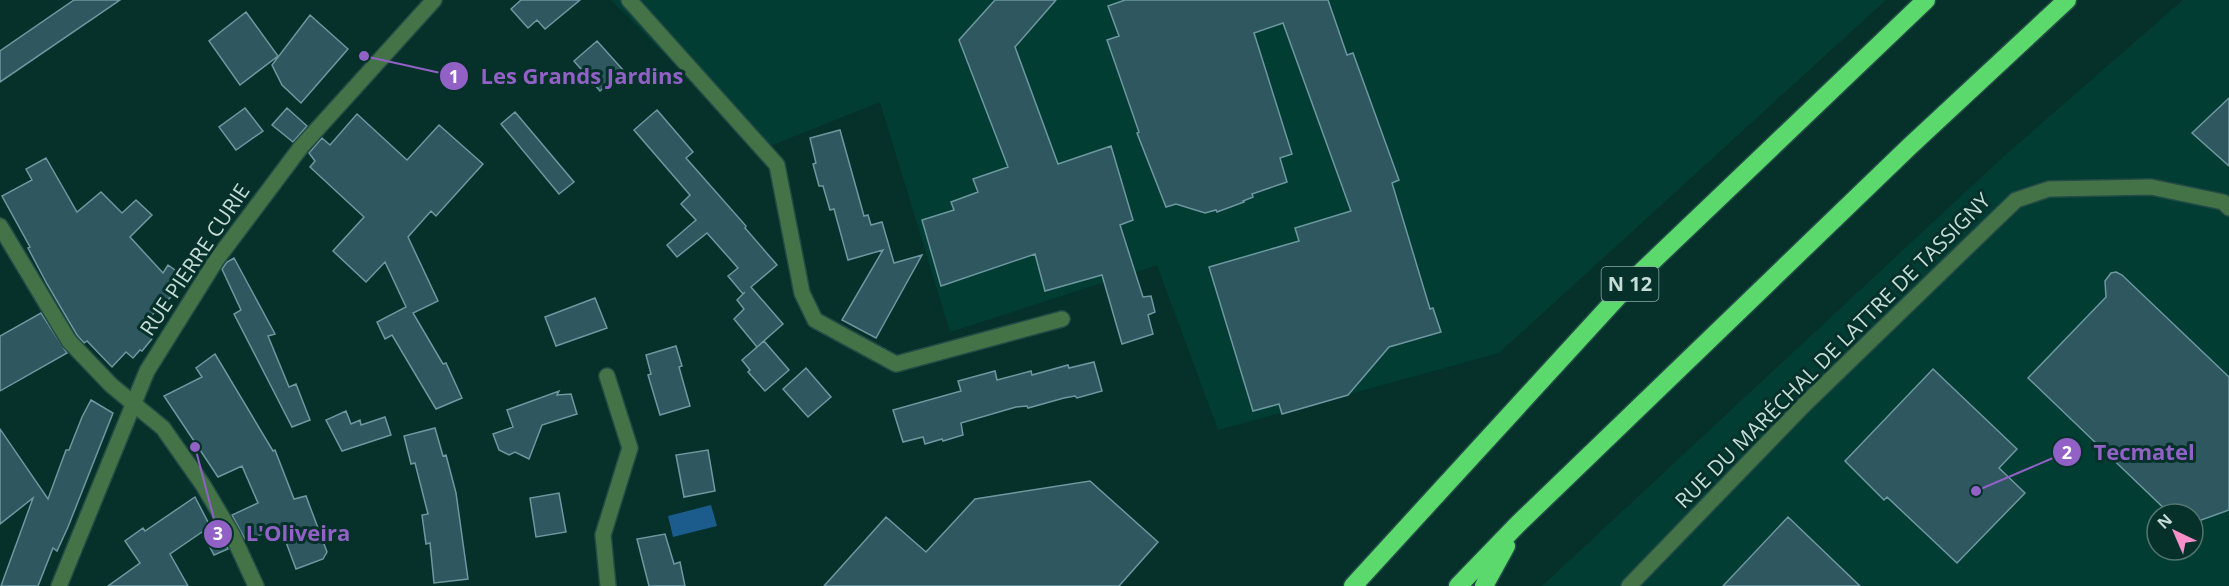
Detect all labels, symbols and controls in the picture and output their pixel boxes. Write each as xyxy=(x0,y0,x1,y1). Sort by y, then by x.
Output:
callout: Les Grands Jardins xyxy=(439,56,696,96)
text: Les Grands Jardins xyxy=(481,60,684,90)
text: 1 xyxy=(449,64,459,88)
street label: RUE PIERRE CURIE xyxy=(133,178,255,341)
street label: RUE DU MARÉCHAL DE LATTRE DE TASSIGNY xyxy=(1668,186,1996,514)
road number: N 12 xyxy=(1602,267,1658,301)
callout: Tecmatel xyxy=(2052,432,2207,472)
text: Tecmatel xyxy=(2093,436,2195,466)
text: 2 xyxy=(2062,440,2072,464)
north arrow xyxy=(2145,502,2205,562)
text: N xyxy=(2152,509,2177,534)
callout: L'Oliveira xyxy=(203,514,362,554)
text: L'Oliveira xyxy=(246,517,350,547)
text: 3 xyxy=(213,521,223,545)

